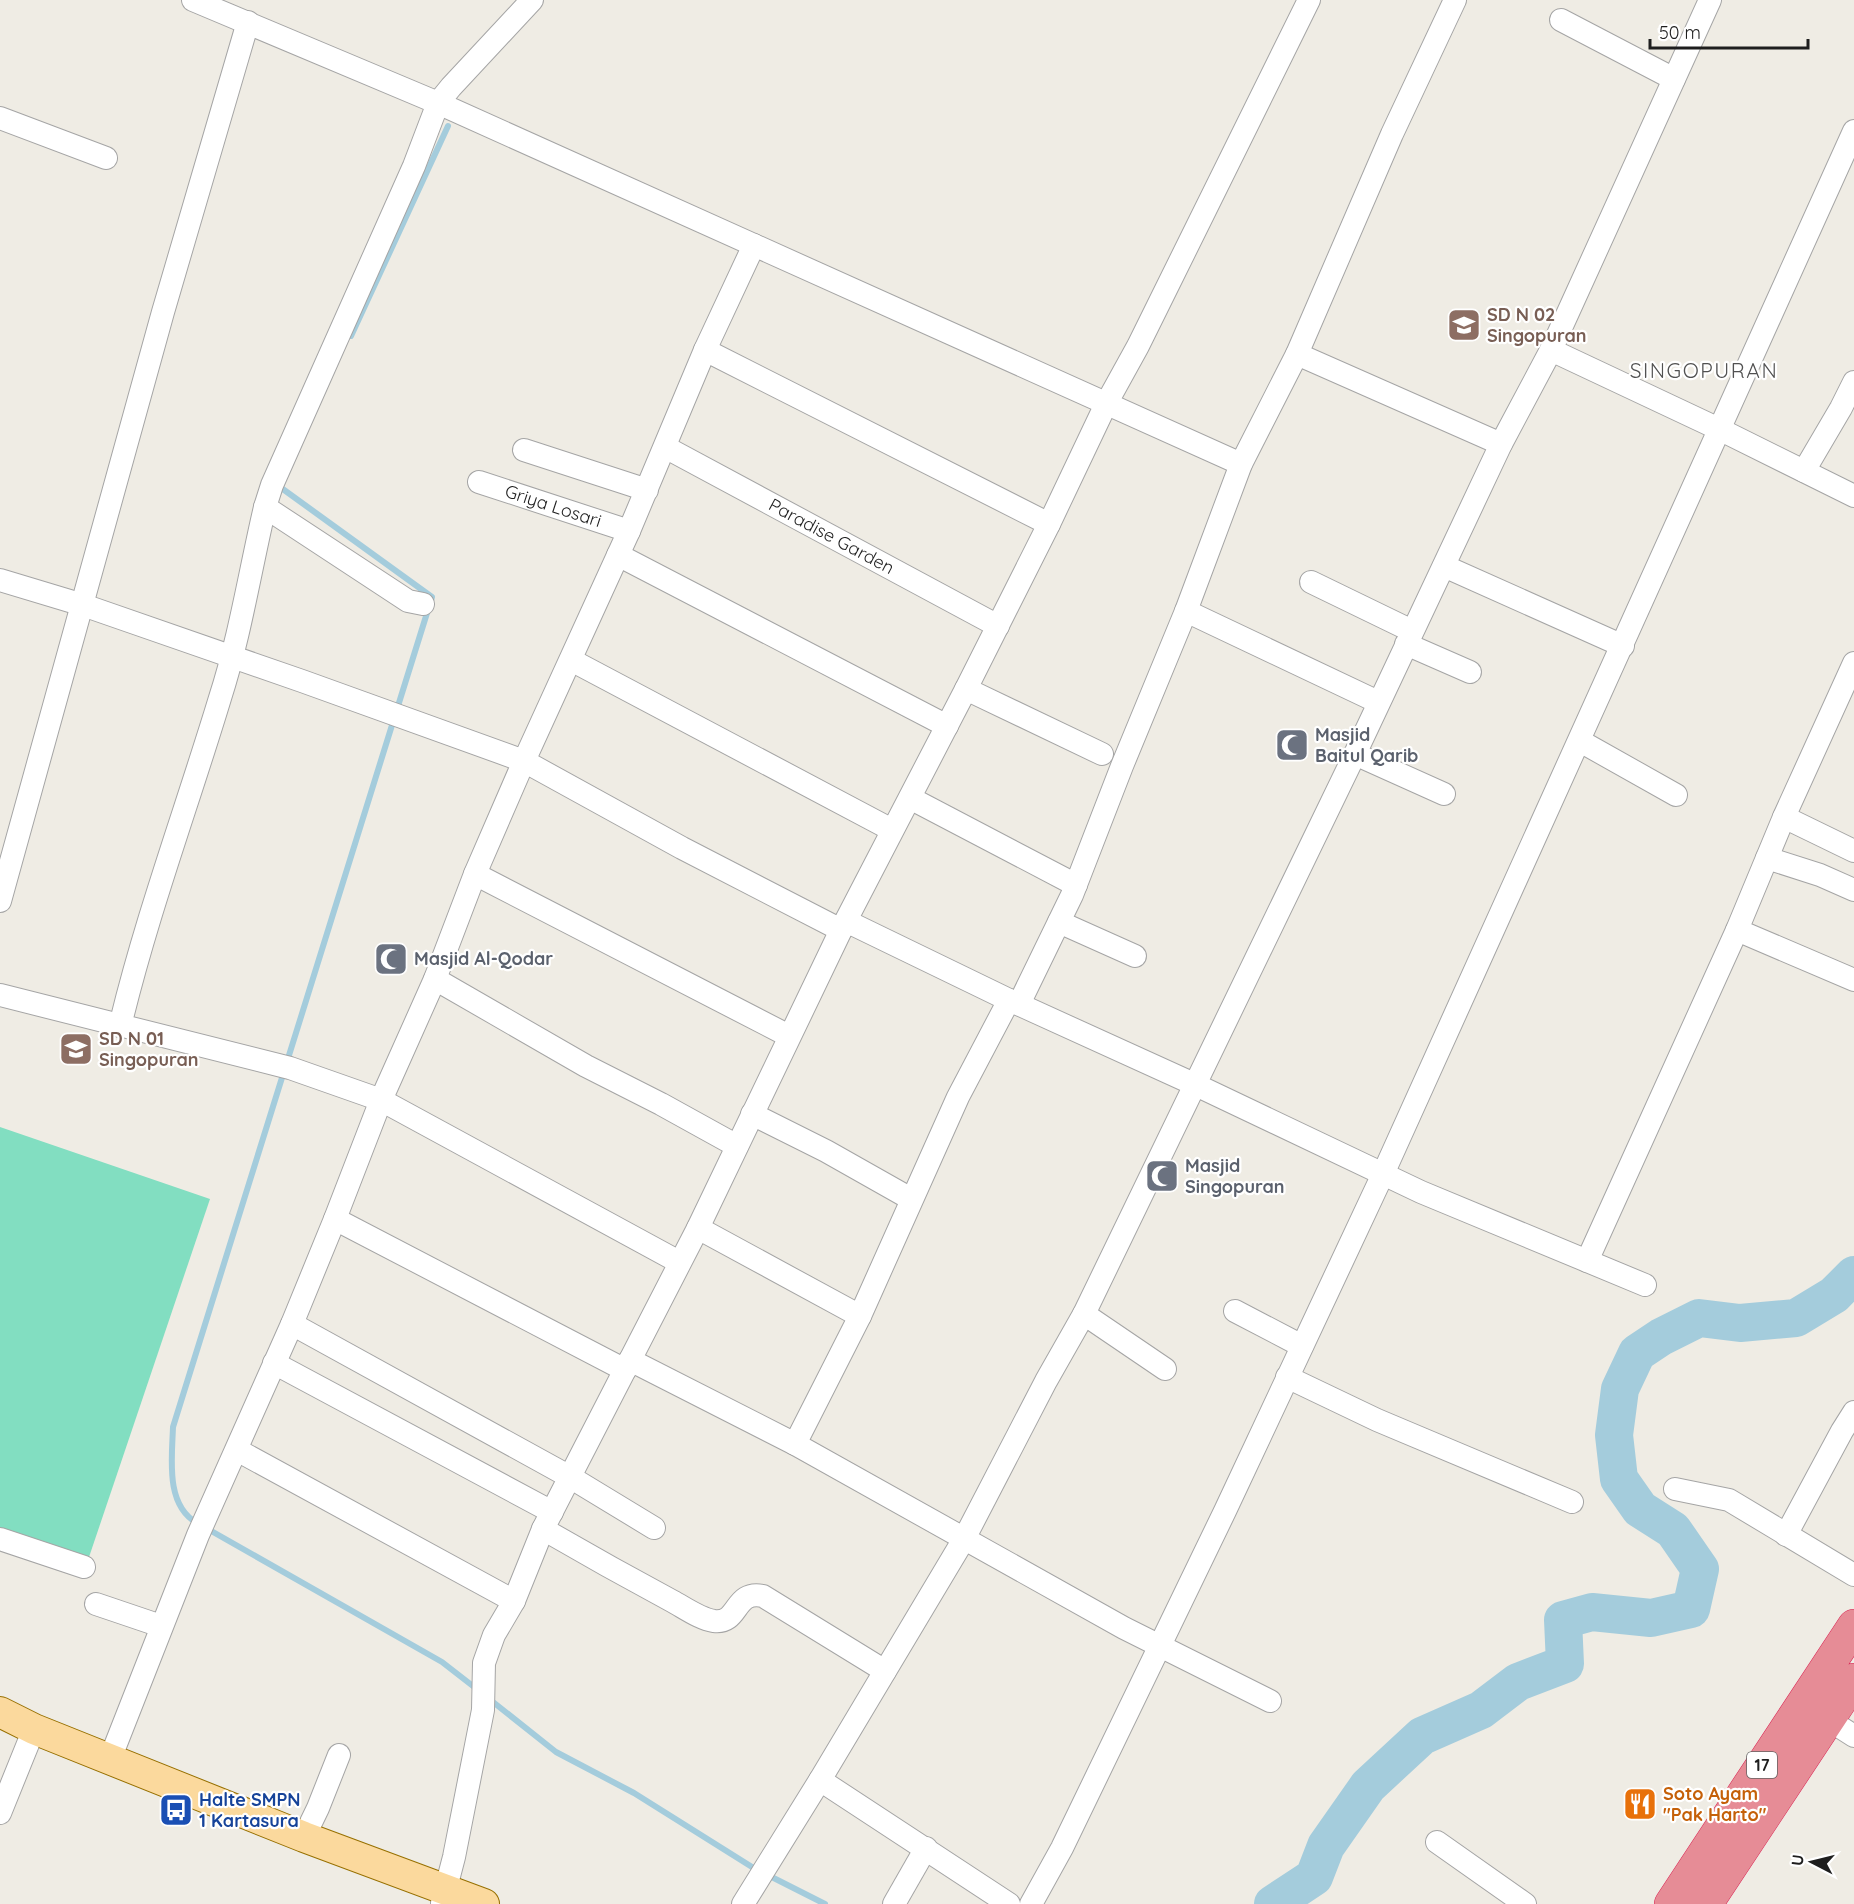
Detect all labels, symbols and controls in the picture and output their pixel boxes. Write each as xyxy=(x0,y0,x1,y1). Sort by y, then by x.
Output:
scale bar xyxy=(1650,12,1808,50)
text: 50 m xyxy=(1659,21,1701,44)
place label: SD N 02 Singopuran xyxy=(1487,303,1587,347)
school or university icon: SD N 02 Singopuran xyxy=(1446,307,1482,343)
district label: SINGOPURAN xyxy=(1630,357,1778,383)
street label: Griya Losari xyxy=(502,479,604,532)
street label: Paradise Garden xyxy=(765,493,898,579)
place label: Masjid Baitul Qarib xyxy=(1315,723,1418,767)
mosque icon: Masjid Baitul Qarib xyxy=(1274,727,1310,763)
mosque icon: Masjid Al-Qodar xyxy=(373,941,409,977)
place label: Masjid Al-Qodar xyxy=(414,947,553,970)
place label: SD N 01 Singopuran xyxy=(99,1027,199,1071)
school or university icon: SD N 01 Singopuran xyxy=(58,1031,94,1067)
place label: Masjid Singopuran xyxy=(1185,1154,1285,1198)
mosque icon: Masjid Singopuran xyxy=(1144,1158,1180,1194)
road number: 17 xyxy=(1747,1752,1777,1778)
place label: Soto Ayam "Pak Harto" xyxy=(1663,1782,1767,1826)
restaurant icon: Soto Ayam "Pak Harto" xyxy=(1622,1786,1658,1822)
place label: Halte SMPN 1 Kartasura xyxy=(199,1788,301,1832)
bus stop icon: Halte SMPN 1 Kartasura xyxy=(158,1792,194,1828)
north arrow xyxy=(1782,1832,1842,1892)
text: U xyxy=(1786,1853,1808,1867)

